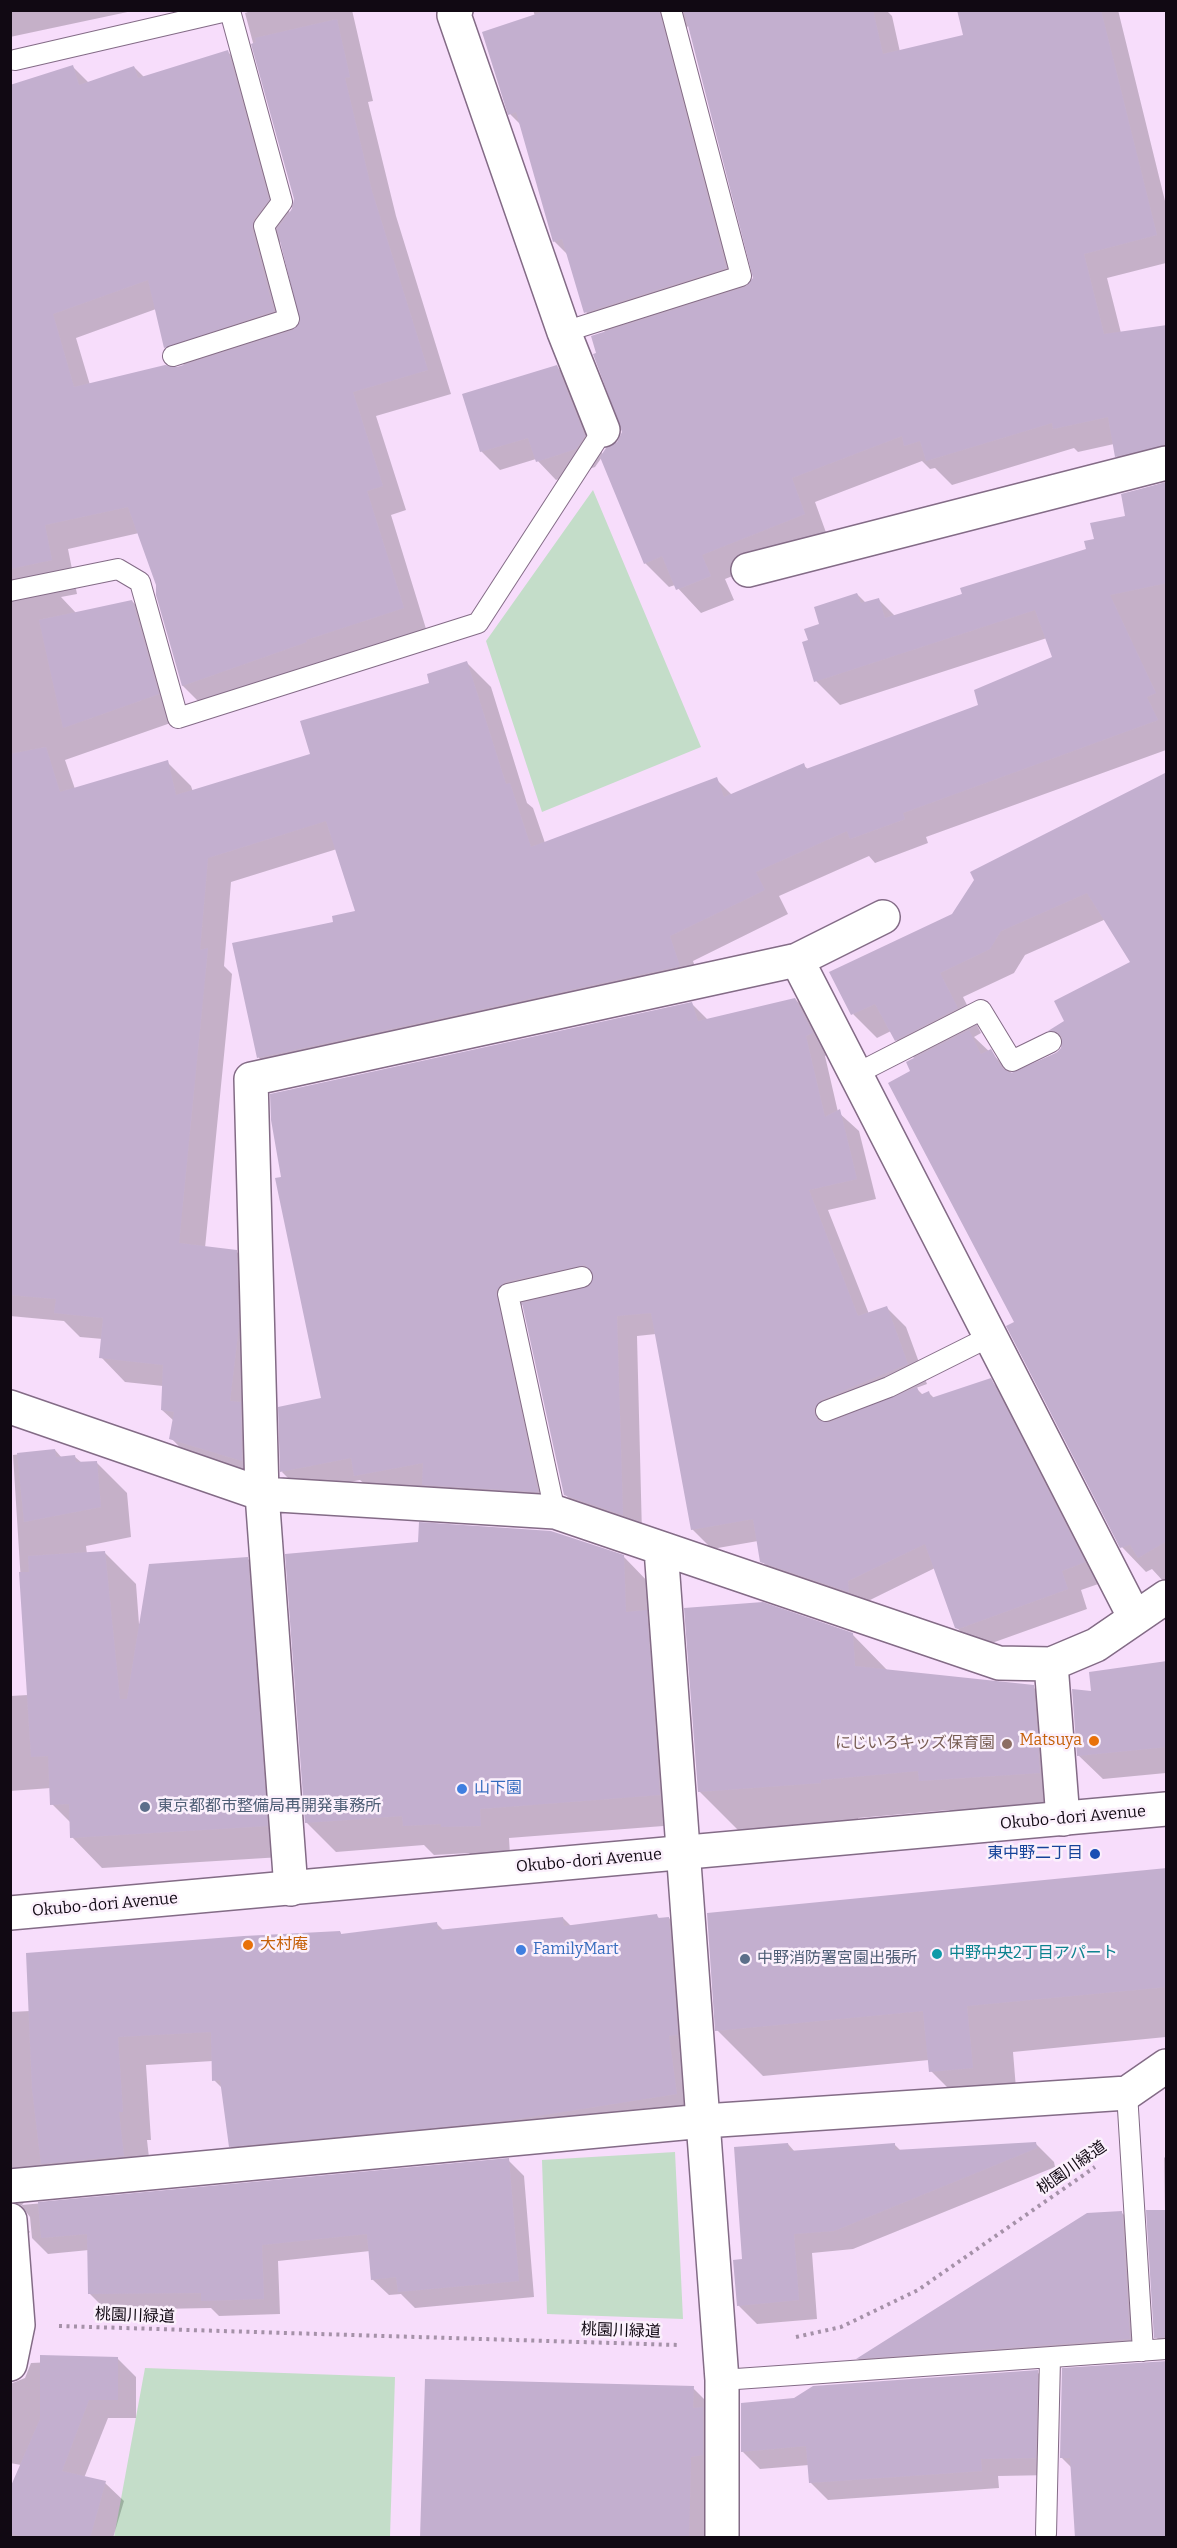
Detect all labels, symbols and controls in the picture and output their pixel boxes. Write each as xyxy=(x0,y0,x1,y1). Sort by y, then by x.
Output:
place label: Matsuya xyxy=(1019,1731,1082,1751)
place label: にじいろキッズ保育園 xyxy=(835,1734,995,1754)
marker: Matsuya xyxy=(1087,1734,1101,1748)
marker: にじいろキッズ保育園 xyxy=(1000,1737,1014,1751)
place label: 山下園 xyxy=(474,1779,522,1799)
marker: 山下園 xyxy=(455,1782,469,1796)
place label: 東京都都市整備局再開発事務所 xyxy=(157,1797,381,1817)
marker: 東京都都市整備局再開発事務所 xyxy=(138,1800,152,1814)
street label: Okubo-dori Avenue xyxy=(999,1802,1147,1834)
place label: 東中野二丁目 xyxy=(987,1844,1083,1864)
street label: Okubo-dori Avenue xyxy=(515,1845,663,1877)
marker: 東中野二丁目 xyxy=(1088,1847,1102,1861)
street label: Okubo-dori Avenue xyxy=(31,1889,179,1921)
place label: 大村庵 xyxy=(260,1935,308,1955)
marker: 大村庵 xyxy=(241,1938,255,1952)
place label: FamilyMart xyxy=(533,1940,619,1960)
marker: FamilyMart xyxy=(514,1943,528,1957)
place label: 中野中央2丁目アパート xyxy=(949,1944,1118,1964)
marker: 中野中央2丁目アパート xyxy=(930,1947,944,1961)
place label: 中野消防署宮園出張所 xyxy=(757,1949,917,1969)
marker: 中野消防署宮園出張所 xyxy=(738,1952,752,1966)
street label: 桃園川緑道 xyxy=(1034,2137,1110,2199)
street label: 桃園川緑道 xyxy=(95,2305,175,2327)
street label: 桃園川緑道 xyxy=(581,2320,661,2342)

